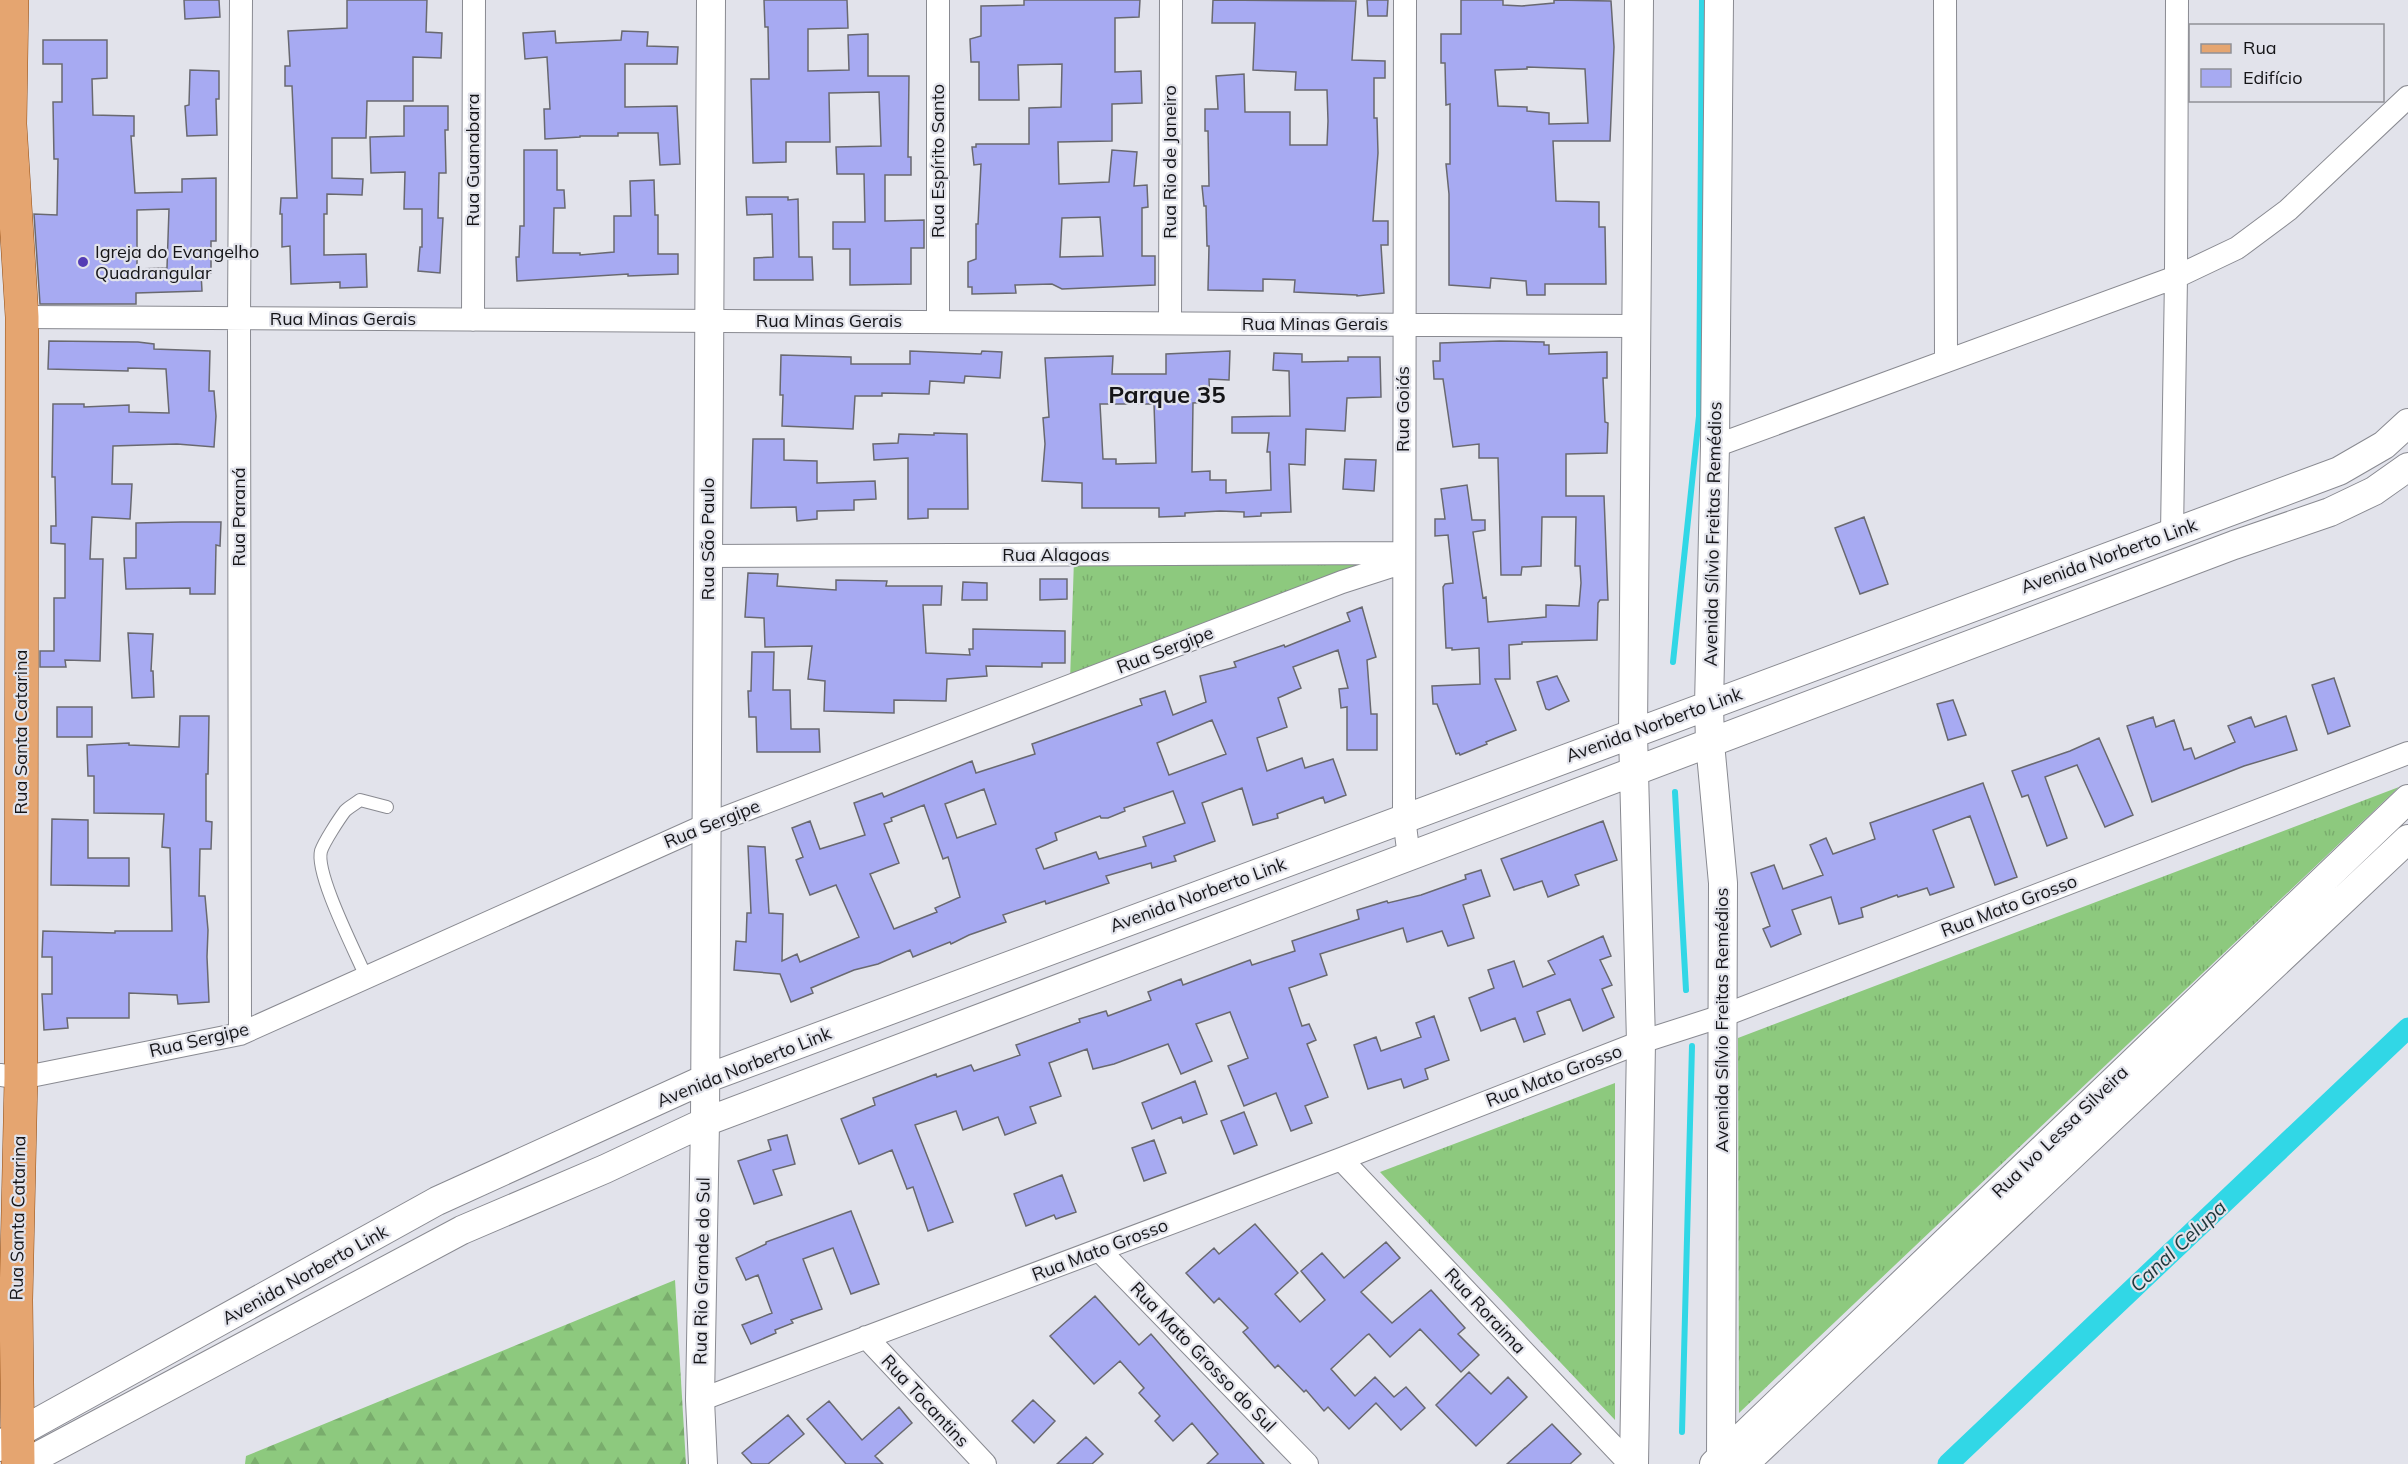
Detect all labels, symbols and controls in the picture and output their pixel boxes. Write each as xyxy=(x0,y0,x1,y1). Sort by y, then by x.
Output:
legend xyxy=(2189,24,2384,102)
text: Rua xyxy=(2243,36,2277,59)
text: Edifício xyxy=(2243,66,2302,89)
street label: Rua Espírito Santo xyxy=(926,84,949,238)
street label: Rua Rio de Janeiro xyxy=(1158,85,1181,239)
street label: Rua Guanabara xyxy=(461,94,484,226)
place label: Igreja do Evangelho Quadrangular xyxy=(95,240,259,284)
marker: Igreja do Evangelho Quadrangular xyxy=(76,255,90,269)
street label: Rua Minas Gerais xyxy=(270,307,416,330)
street label: Rua Minas Gerais xyxy=(756,309,902,332)
street label: Rua Minas Gerais xyxy=(1242,312,1388,335)
street label: Rua Goiás xyxy=(1391,366,1414,452)
district label: Parque 35 xyxy=(1108,379,1226,409)
street label: Avenida Sílvio Freitas Remédios xyxy=(1699,401,1726,667)
street label: Rua Paraná xyxy=(227,467,250,567)
street label: Rua São Paulo xyxy=(696,478,719,600)
street label: Avenida Norberto Link xyxy=(2017,513,2201,598)
street label: Rua Alagoas xyxy=(1002,543,1110,566)
street label: Rua Sergipe xyxy=(1113,621,1216,678)
street label: Rua Santa Catarina xyxy=(9,650,32,814)
street label: Avenida Norberto Link xyxy=(1562,682,1746,767)
street label: Rua Sergipe xyxy=(660,794,763,853)
street label: Avenida Norberto Link xyxy=(1106,852,1290,937)
street label: Rua Mato Grosso xyxy=(1938,869,2080,942)
street label: Avenida Sílvio Freitas Remédios xyxy=(1710,887,1733,1152)
street label: Rua Sergipe xyxy=(147,1017,251,1062)
street label: Avenida Norberto Link xyxy=(653,1021,835,1112)
street label: Rua Mato Grosso xyxy=(1483,1039,1625,1112)
street label: Rua Ivo Lessa Silveira xyxy=(1987,1061,2133,1203)
street label: Rua Santa Catarina xyxy=(5,1135,30,1301)
street label: Rua Rio Grande do Sul xyxy=(688,1177,715,1365)
water label: Canal Celupa xyxy=(2124,1194,2231,1297)
street label: Rua Mato Grosso xyxy=(1029,1213,1171,1286)
street label: Avenida Norberto Link xyxy=(218,1219,392,1330)
street label: Rua Roraima xyxy=(1440,1263,1531,1358)
street label: Rua Mato Grosso do Sul xyxy=(1126,1277,1281,1437)
street label: Rua Tocantins xyxy=(877,1350,974,1452)

